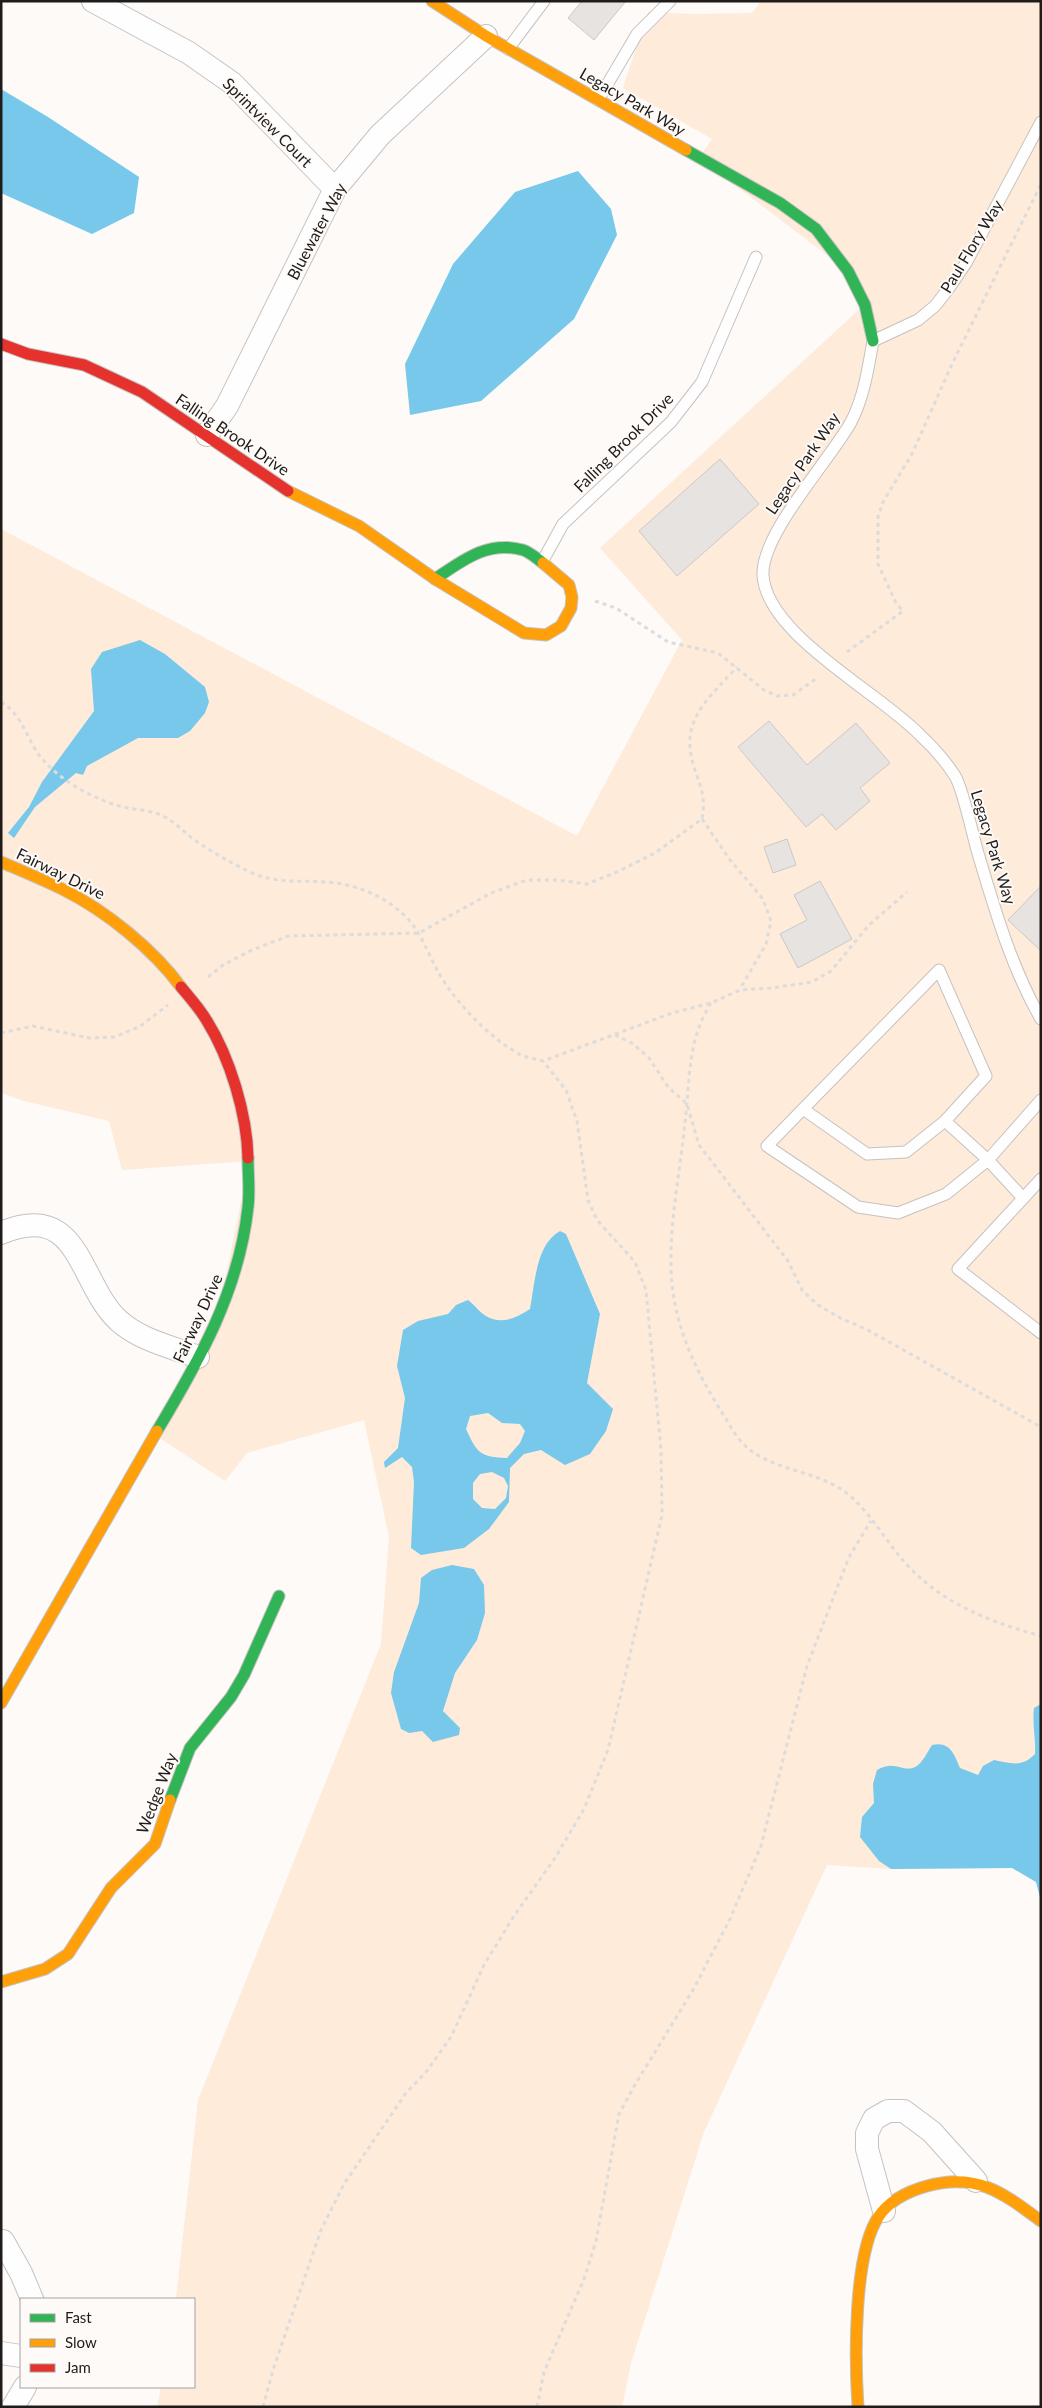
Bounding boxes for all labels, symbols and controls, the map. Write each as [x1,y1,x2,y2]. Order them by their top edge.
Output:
street label: Legacy Park Way [577,63,690,139]
street label: Sprintview Court [219,73,317,171]
street label: Bluewater Way [283,179,350,283]
street label: Paul Flory Way [936,195,1007,296]
street label: Falling Brook Drive [569,388,677,496]
street label: Falling Brook Drive [173,389,293,479]
street label: Legacy Park Way [761,408,843,518]
street label: Legacy Park Way [968,787,1021,907]
street label: Fairway Drive [14,843,108,903]
street label: Fairway Drive [168,1271,226,1365]
street label: Wedge Way [132,1749,180,1836]
legend [20,2298,195,2388]
text: Fast [65,2308,92,2326]
text: Slow [65,2333,97,2351]
text: Jam [65,2358,91,2376]

